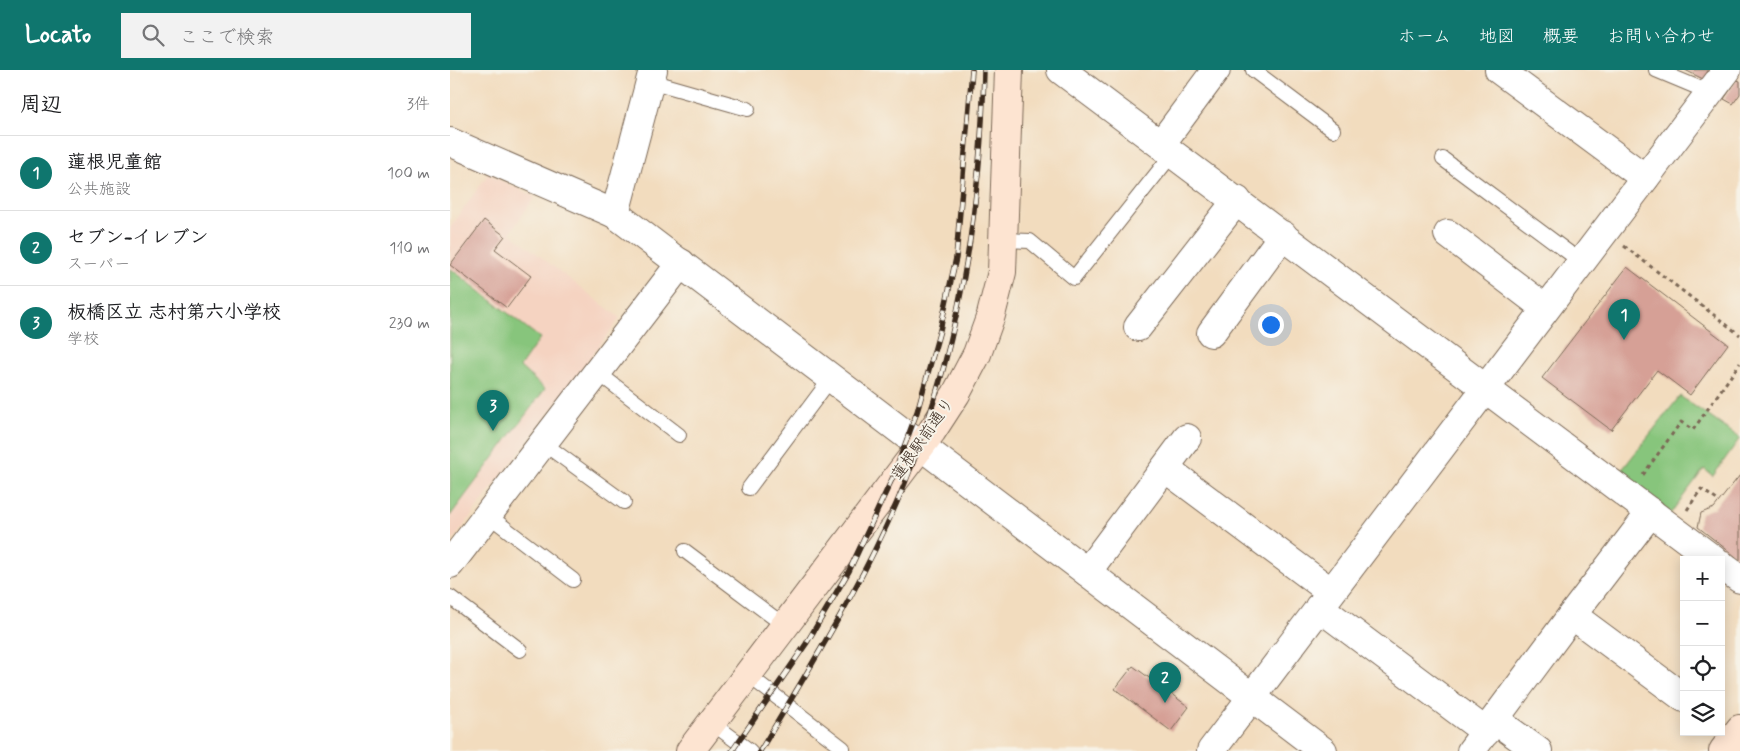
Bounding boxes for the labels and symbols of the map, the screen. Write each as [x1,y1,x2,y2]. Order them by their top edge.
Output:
pin: 1 [1608,299,1640,340]
your location [1258,312,1284,338]
pin: 3 [477,390,509,431]
street label: 蓮根駅前通り [887,394,959,484]
pin: 2 [1149,662,1181,703]

